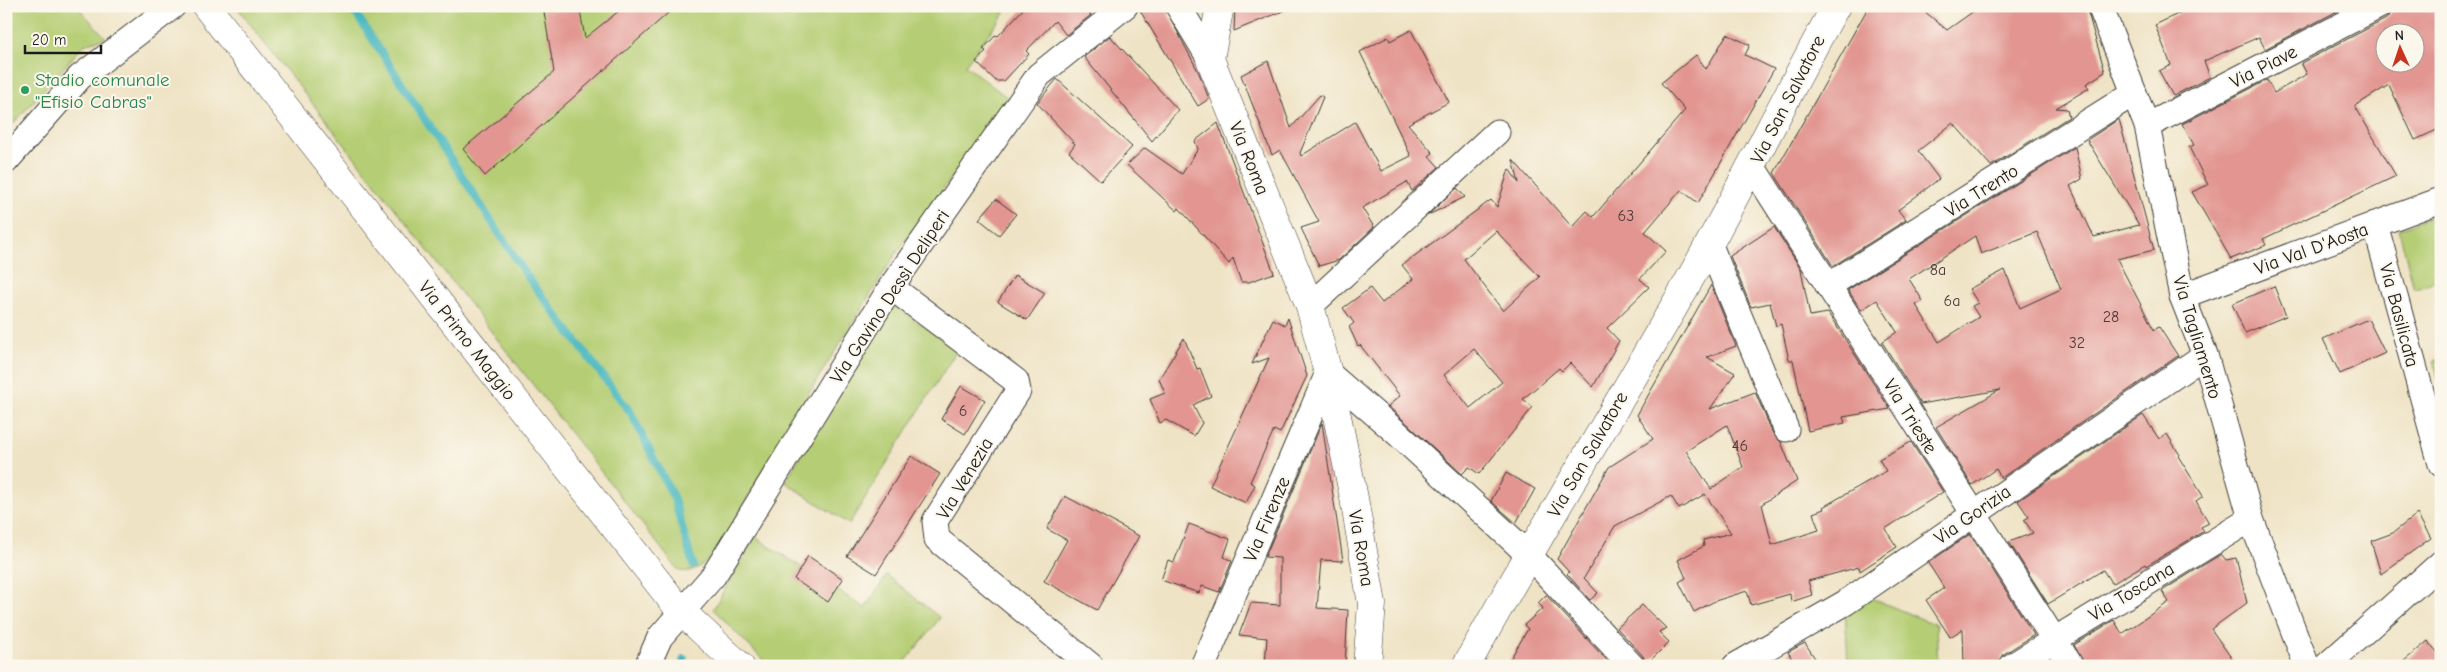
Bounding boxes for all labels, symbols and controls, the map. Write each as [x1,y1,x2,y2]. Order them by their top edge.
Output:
scale bar [25,22,101,54]
north arrow [2374,22,2424,72]
text: N [2394,27,2404,44]
text: 20 m [32,31,66,49]
street label: Via San Salvatore [1746,32,1830,167]
street label: Via Piave [2226,41,2301,93]
place label: Stadio comunale "Efisio Cabras" [35,69,170,113]
marker: Stadio comunale "Efisio Cabras" [19,84,31,96]
street label: Via Roma [1224,118,1274,198]
street label: Via Trento [1941,160,2022,222]
street label: Via Gavino Dessì Deliperi [825,206,954,387]
house number: 63 [1618,207,1634,225]
street label: Via Val D'Aosta [2252,218,2371,280]
house number: 8a [1930,261,1946,279]
street label: Via Basilicata [2375,261,2423,370]
street label: Via Tagliamento [2168,273,2226,402]
street label: Via Primo Maggio [414,277,521,405]
house number: 6a [1944,292,1960,310]
house number: 28 [2103,308,2119,326]
house number: 32 [2069,334,2085,352]
street label: Via Trieste [1879,375,1942,458]
street label: Via San Salvatore [1543,388,1633,521]
house number: 6 [959,402,967,420]
street label: Via Venezia [932,434,998,523]
house number: 46 [1732,437,1748,455]
street label: Via Firenze [1239,473,1295,565]
street label: Via Gorizia [1930,480,2015,549]
street label: Via Roma [1343,508,1379,588]
street label: Via Toscana [2085,558,2178,626]

